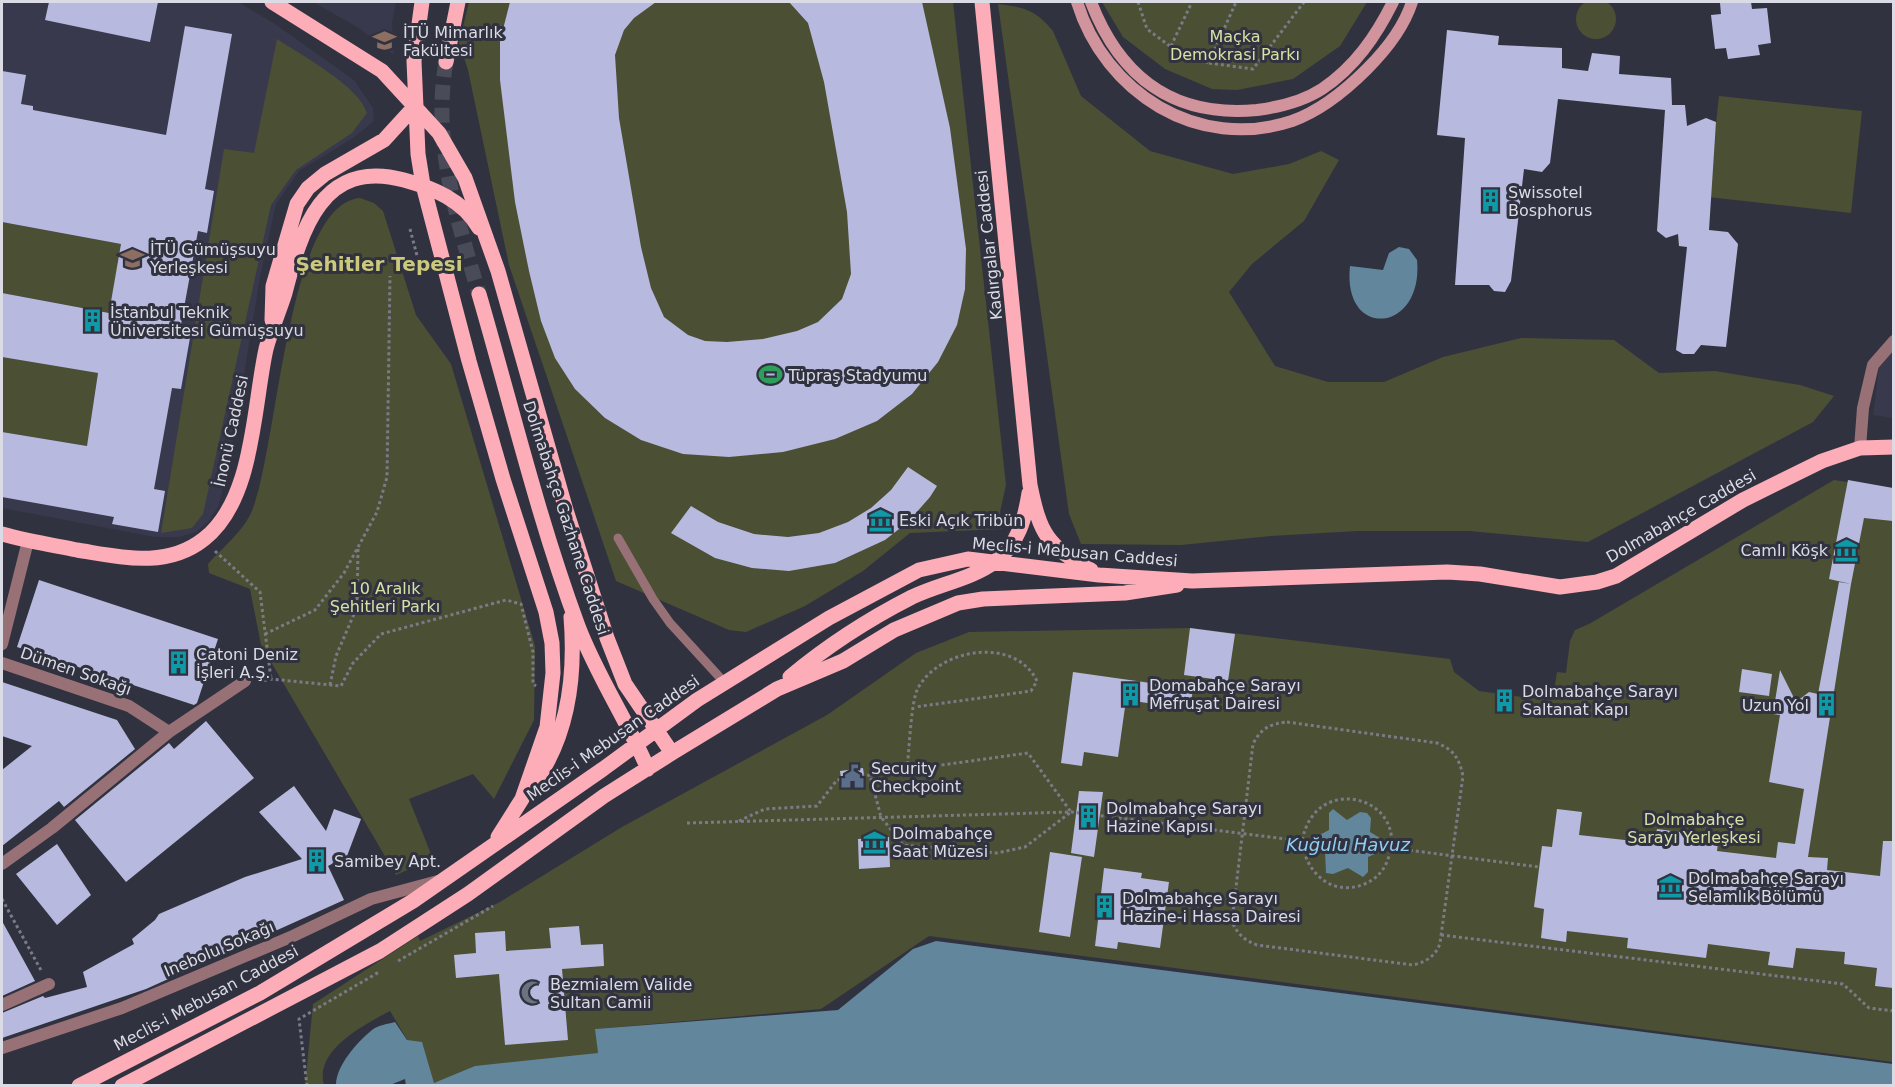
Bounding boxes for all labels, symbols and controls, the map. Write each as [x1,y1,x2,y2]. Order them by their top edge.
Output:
place label: İTÜ Mimarlık Fakültesi [403,23,503,60]
park label: Maçka Demokrasi Parkı [1170,27,1300,64]
school or university icon: İTÜ Mimarlık Fakültesi [372,28,398,54]
street label: Kadırgalar Caddesi [972,169,1006,321]
place label: Swissotel Bosphorus [1508,183,1592,220]
building icon: Swissotel Bosphorus [1477,188,1503,214]
place label: İTÜ Gümüşsuyu Yerleşkesi [149,240,276,277]
school or university icon: İTÜ Gümüşsuyu Yerleşkesi [119,245,145,271]
district label: Şehitler Tepesi [295,252,463,276]
place label: İstanbul Teknik Üniversitesi Gümüşsuyu [110,303,304,340]
building icon: İstanbul Teknik Üniversitesi Gümüşsuyu [79,308,105,334]
sports icon: Tüpraş Stadyumu [757,362,783,388]
place label: Tüpraş Stadyumu [787,366,927,385]
street label: İnonü Caddesi [210,373,252,489]
street label: Dolmabahçe Gazhane Caddesi [519,398,613,638]
street label: Dolmabahçe Caddesi [1603,465,1759,567]
museum icon: Eski Açık Tribün [868,507,894,533]
place label: Eski Açık Tribün [899,511,1023,530]
street label: Meclis-i Mebusan Caddesi [971,534,1179,570]
museum icon: Camlı Köşk [1833,537,1859,563]
place label: Camlı Köşk [1740,541,1829,560]
park label: 10 Aralık Şehitleri Parkı [330,579,440,616]
street label: Dümen Sokağı [18,643,134,699]
place label: Catoni Deniz İşleri A.Ş. [196,645,298,682]
building icon: Catoni Deniz İşleri A.Ş. [165,650,191,676]
street label: Meclis-i Mebusan Caddesi [523,671,703,805]
place label: Domabahçe Sarayı Mefruşat Dairesi [1149,676,1301,713]
building icon: Domabahçe Sarayı Mefruşat Dairesi [1118,681,1144,707]
place label: Dolmabahçe Sarayı Saltanat Kapı [1522,682,1678,719]
building icon: Dolmabahçe Sarayı Saltanat Kapı [1491,687,1517,713]
building icon: Uzun Yol [1814,692,1840,718]
place label: Uzun Yol [1742,696,1809,715]
place label: Security Checkpoint [871,759,961,796]
public building icon: Security Checkpoint [840,764,866,790]
place label: Dolmabahçe Sarayı Hazine Kapısı [1106,799,1262,836]
building icon: Dolmabahçe Sarayı Hazine Kapısı [1075,804,1101,830]
park label: Dolmabahçe Sarayı Yerleşkesi [1627,810,1761,847]
place label: Dolmabahçe Saat Müzesi [892,824,993,861]
museum icon: Dolmabahçe Saat Müzesi [861,829,887,855]
water label: Kuğulu Havuz [1286,834,1410,855]
building icon: Samibey Apt. [303,848,329,874]
place label: Samibey Apt. [334,852,441,871]
place label: Dolmabahçe Sarayı Selamlık Bölümü [1688,869,1844,906]
museum icon: Dolmabahçe Sarayı Selamlık Bölümü [1657,874,1683,900]
place label: Dolmabahçe Sarayı Hazine-i Hassa Dairesi [1122,889,1301,926]
building icon: Dolmabahçe Sarayı Hazine-i Hassa Dairesi [1091,894,1117,920]
street label: Inebolu Sokağı [161,917,277,981]
street label: Meclis-i Mebusan Caddesi [111,941,301,1055]
place label: Bezmialem Valide Sultan Camii [550,975,692,1012]
mosque icon: Bezmialem Valide Sultan Camii [519,980,545,1006]

